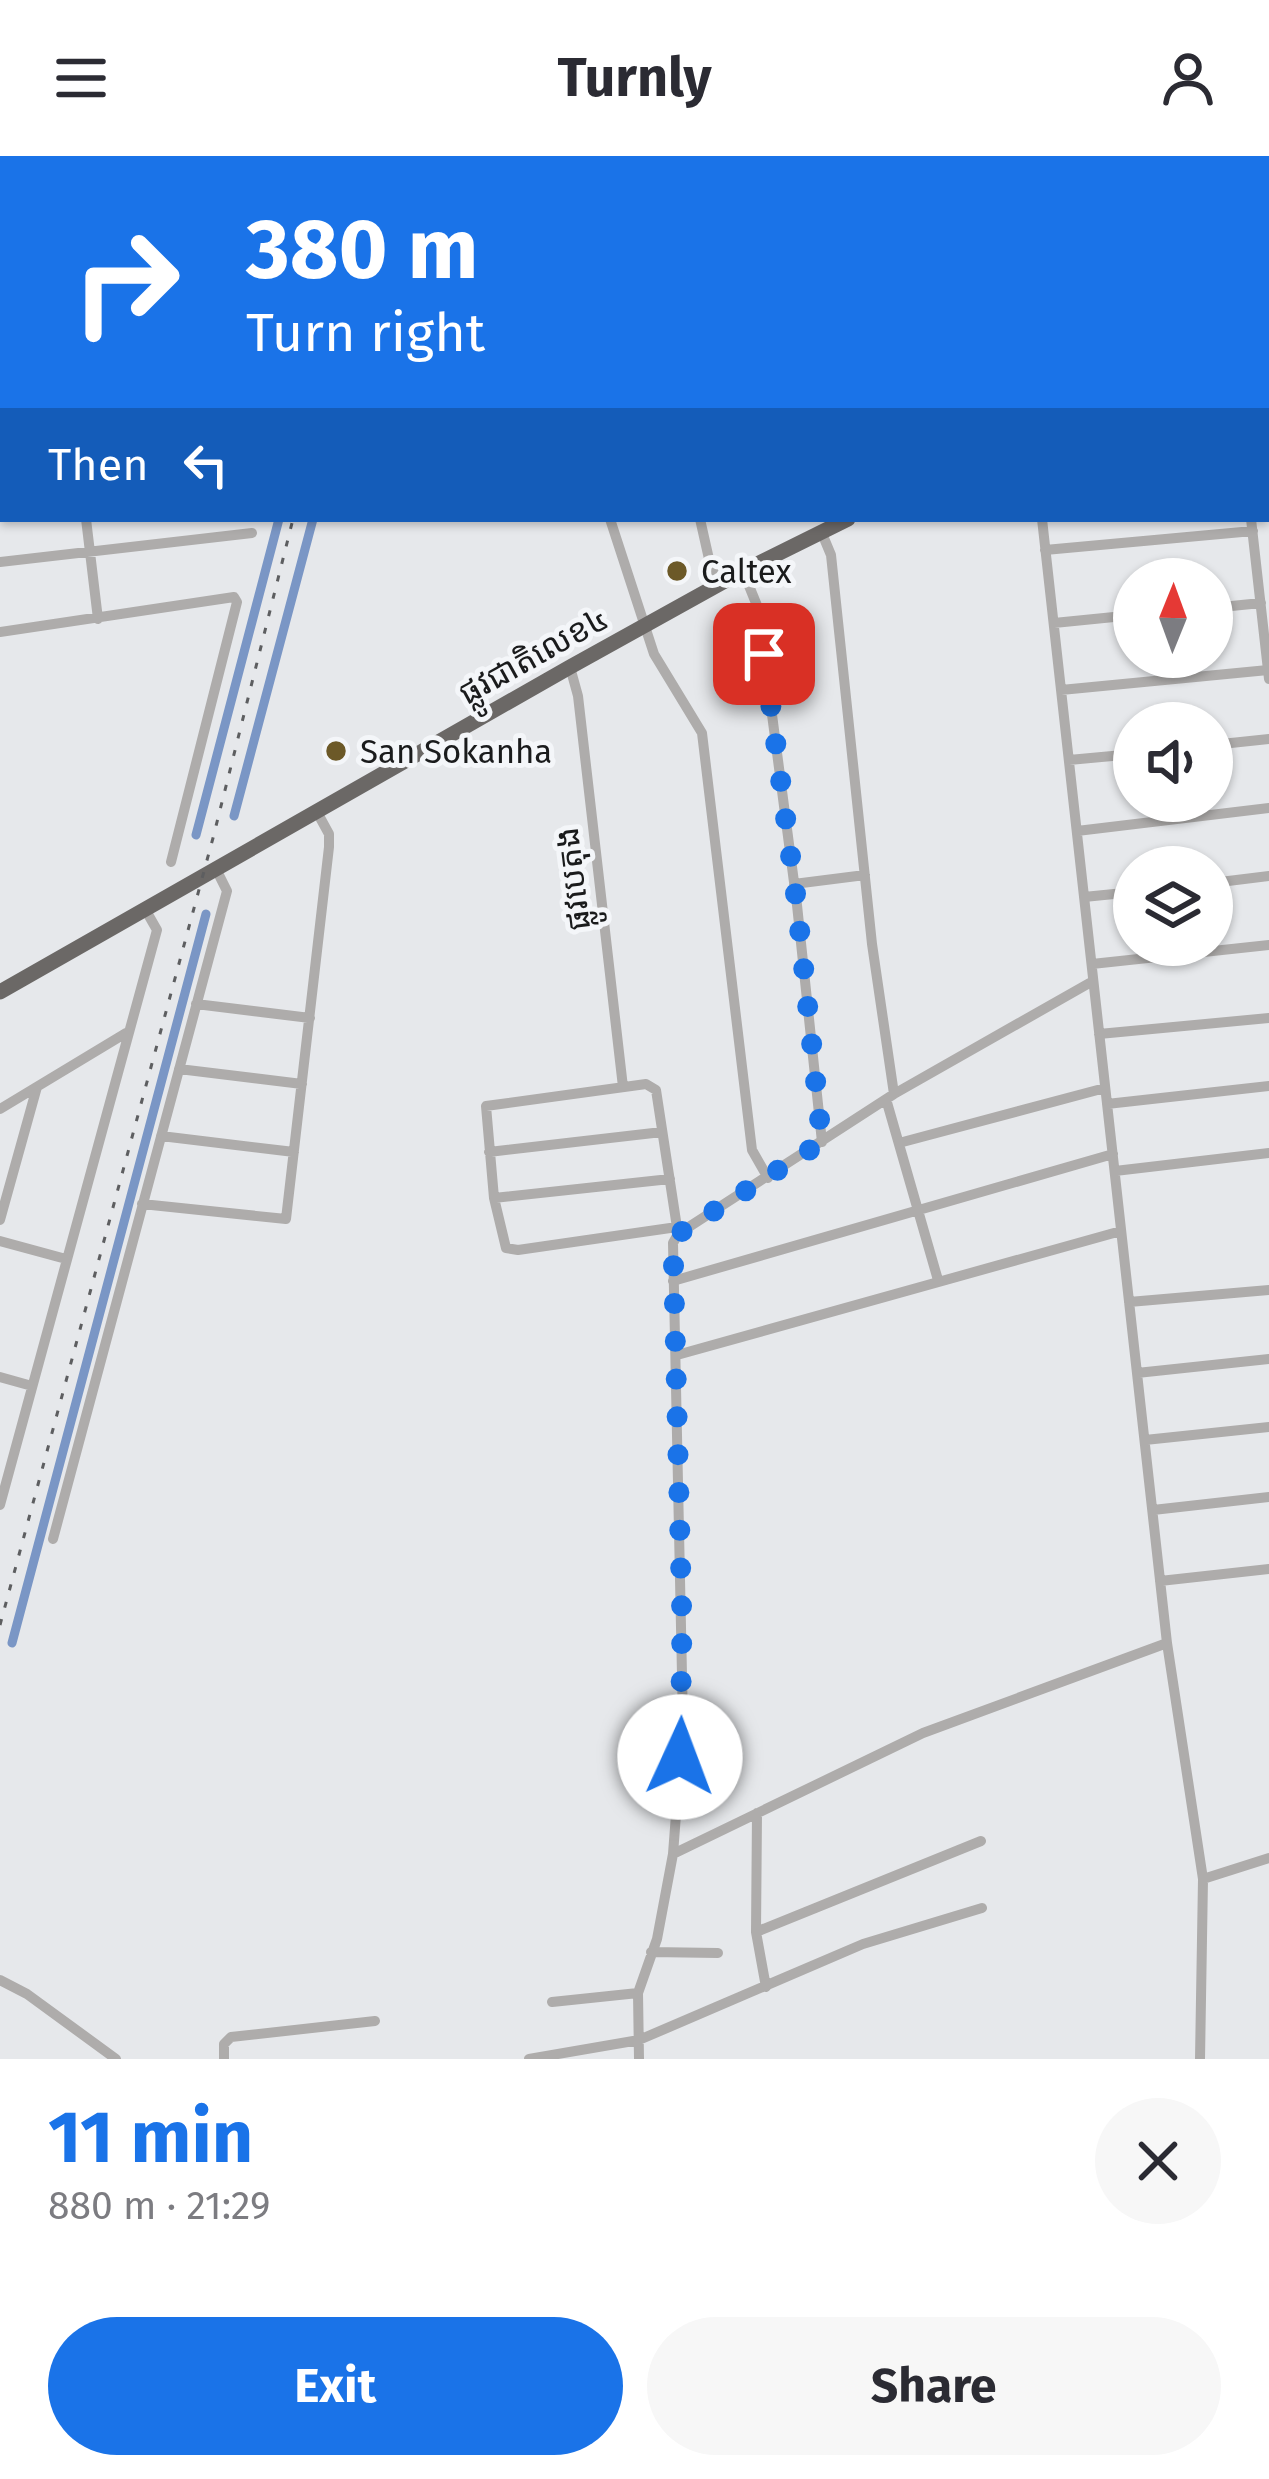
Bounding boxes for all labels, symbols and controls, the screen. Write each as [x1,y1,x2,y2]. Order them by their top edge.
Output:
icon: menu [48,45,114,111]
icon: person [1155,45,1221,111]
text: Turnly [557,46,712,110]
text: 380 m [246,199,479,300]
icon: right [48,204,204,360]
text: Turn right [246,301,485,365]
icon: left [173,432,239,498]
text: Then [48,438,149,492]
place label: Caltex [701,552,792,592]
marker: Caltex [664,558,690,584]
north arrow [1113,558,1233,678]
map controls [1113,558,1233,966]
street label: ផ្លូវជាតិលេខ៤ [452,598,620,721]
pin [713,603,815,705]
icon: arrive [731,621,797,687]
button: sound [1113,702,1233,822]
place label: San Sokanha [360,732,552,772]
marker: San Sokanha [323,738,349,764]
street label: ផ្លូវបេតុង [547,824,608,933]
button: layers [1113,846,1233,966]
position arrow [617,1694,743,1820]
text: 11 min [48,2095,253,2181]
button: close [1095,2098,1221,2224]
text: 880 m · 21:29 [48,2183,271,2229]
button: Exit [48,2317,623,2455]
button: Share [647,2317,1221,2455]

